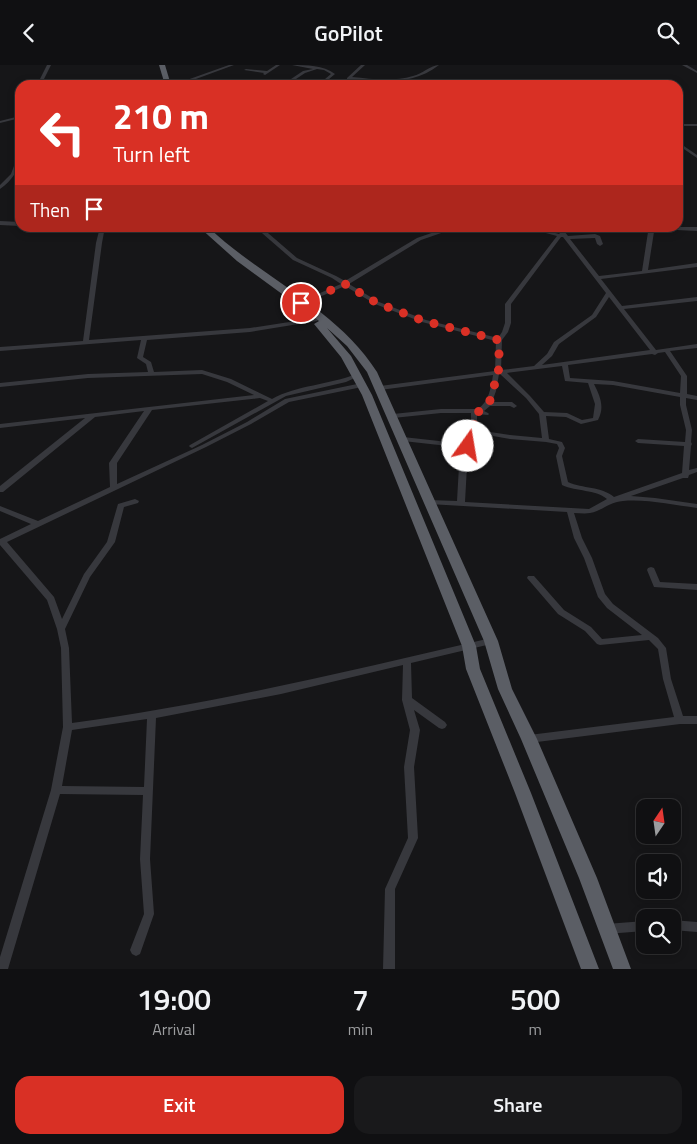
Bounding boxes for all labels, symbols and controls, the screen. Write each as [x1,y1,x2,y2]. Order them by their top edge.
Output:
text: GoPilot [314,16,383,50]
icon: back [15,19,43,47]
icon: search [654,19,682,47]
text: 210 m [113,89,209,143]
icon: left [30,100,95,165]
text: Turn left [113,137,190,171]
text: Then [30,195,70,224]
icon: arrive [80,195,108,223]
pin [280,282,322,324]
icon: arrive [287,289,315,317]
position arrow [441,419,493,471]
north arrow [636,799,681,844]
map controls [636,799,681,954]
button: sound [636,854,681,899]
button: search [636,909,681,954]
text: 19:00 [137,976,211,1022]
text: 7 [352,976,369,1022]
text: 500 [510,976,560,1022]
text: Arrival [152,1017,196,1041]
text: min [348,1017,373,1041]
text: m [528,1017,542,1041]
button: Exit [15,1076,344,1134]
button: Share [354,1076,682,1134]

